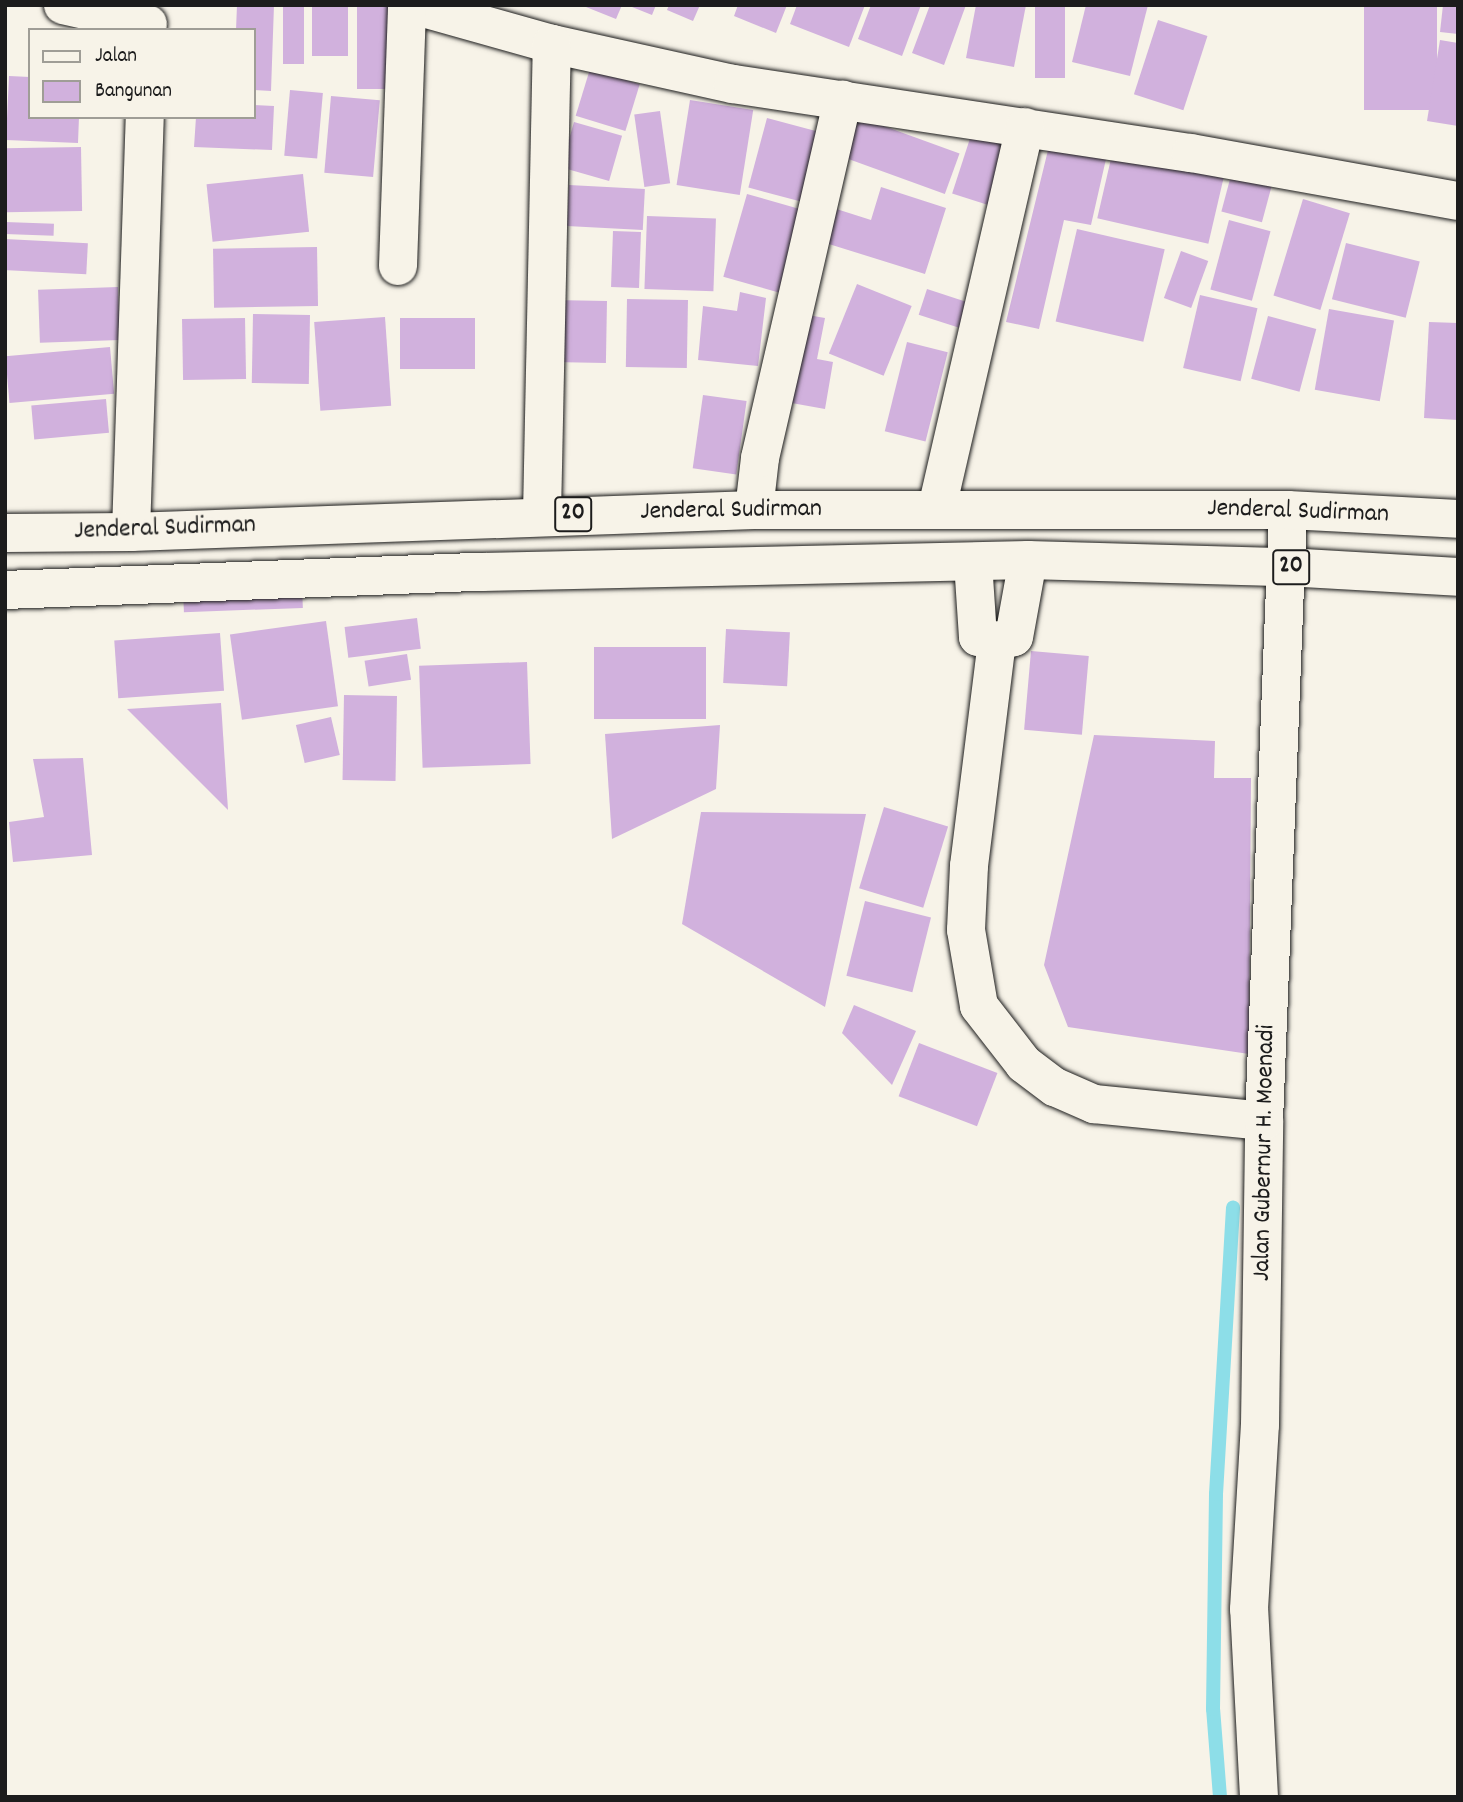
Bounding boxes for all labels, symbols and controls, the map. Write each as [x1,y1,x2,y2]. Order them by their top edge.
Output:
legend [28,28,256,119]
text: Jalan [95,42,137,72]
text: Bangunan [95,77,172,107]
street label: Jenderal Sudirman [1207,493,1389,531]
road number: 20 [554,494,592,534]
street label: Jenderal Sudirman [640,494,822,528]
street label: Jenderal Sudirman [74,510,256,548]
road number: 20 [1272,546,1310,588]
street label: Jalan Gubernur H. Moenadi [1247,1025,1283,1281]

